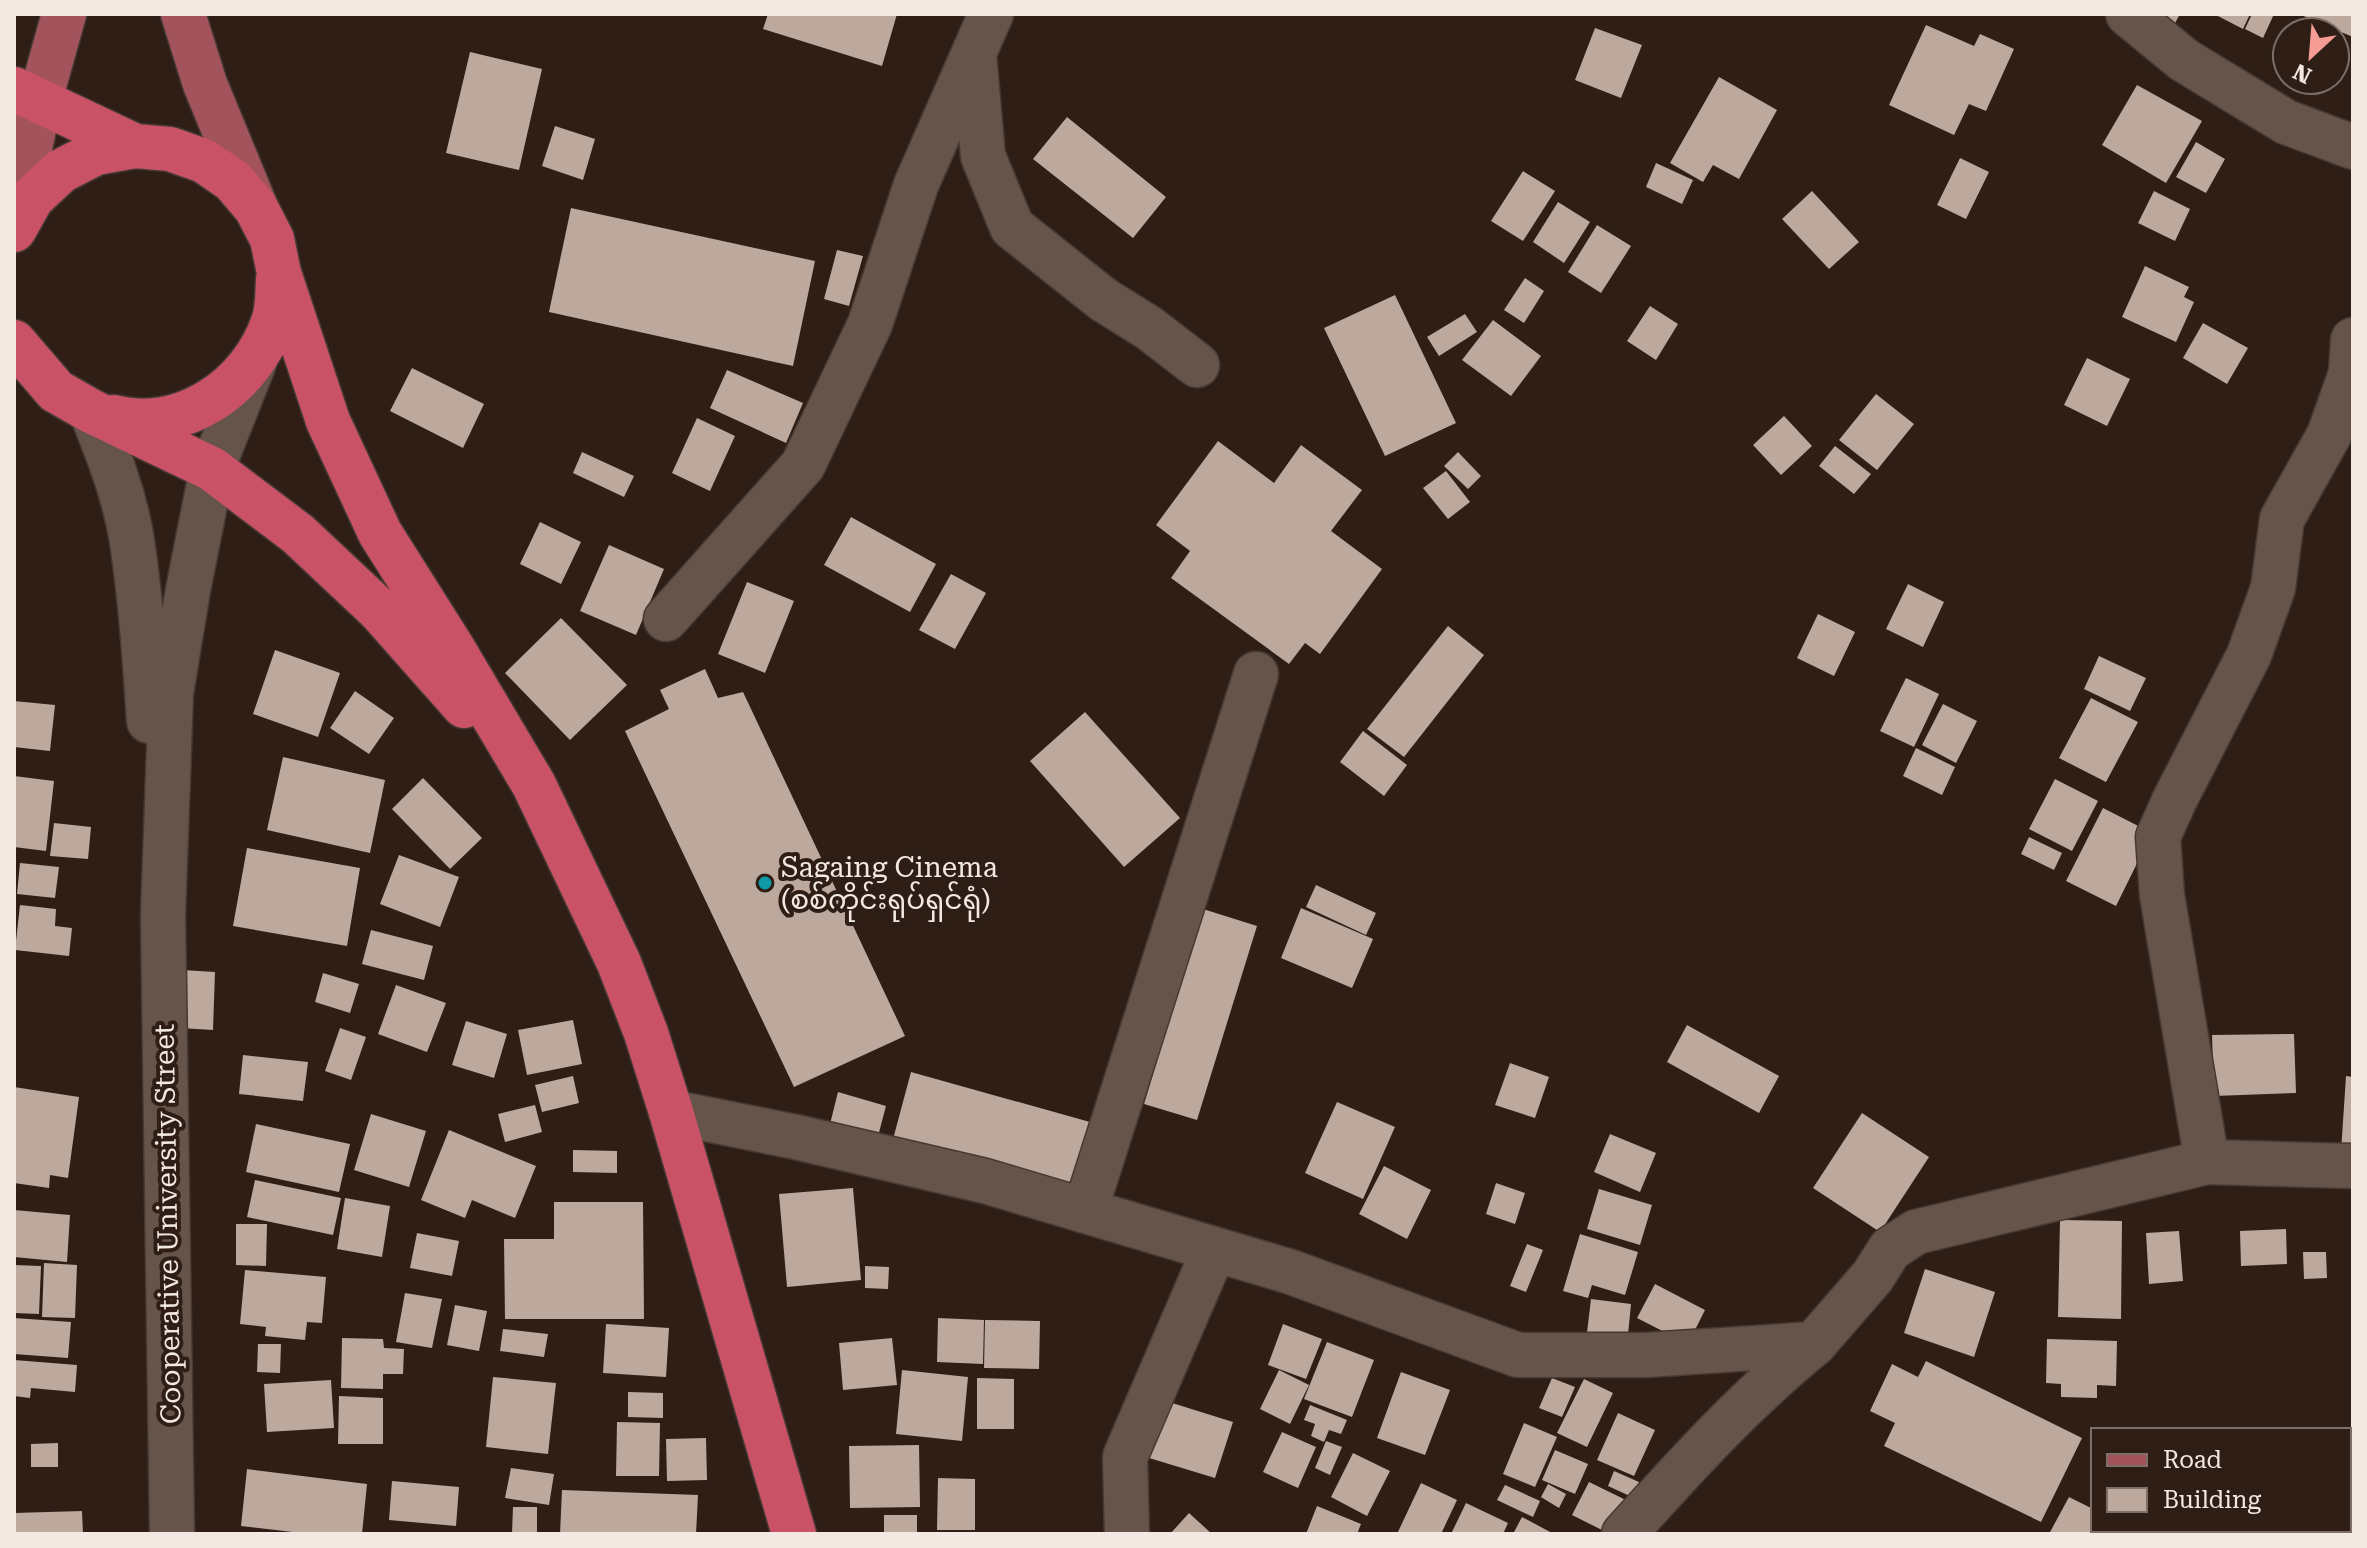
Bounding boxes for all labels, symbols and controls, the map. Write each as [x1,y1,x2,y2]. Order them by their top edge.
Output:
north arrow [2271,16,2351,96]
text: N [2289,59,2316,88]
place label: Sagaing Cinema (စစ်ကိုင်းရုပ်ရှင်ရုံ) [781,851,998,922]
marker: Sagaing Cinema (စစ်ကိုင်းရုပ်ရှင်ရုံ) [756,874,774,892]
street label: Cooperative University Street [148,1024,187,1424]
legend [2091,1428,2351,1532]
text: Road [2163,1446,2222,1474]
text: Building [2163,1486,2261,1514]

